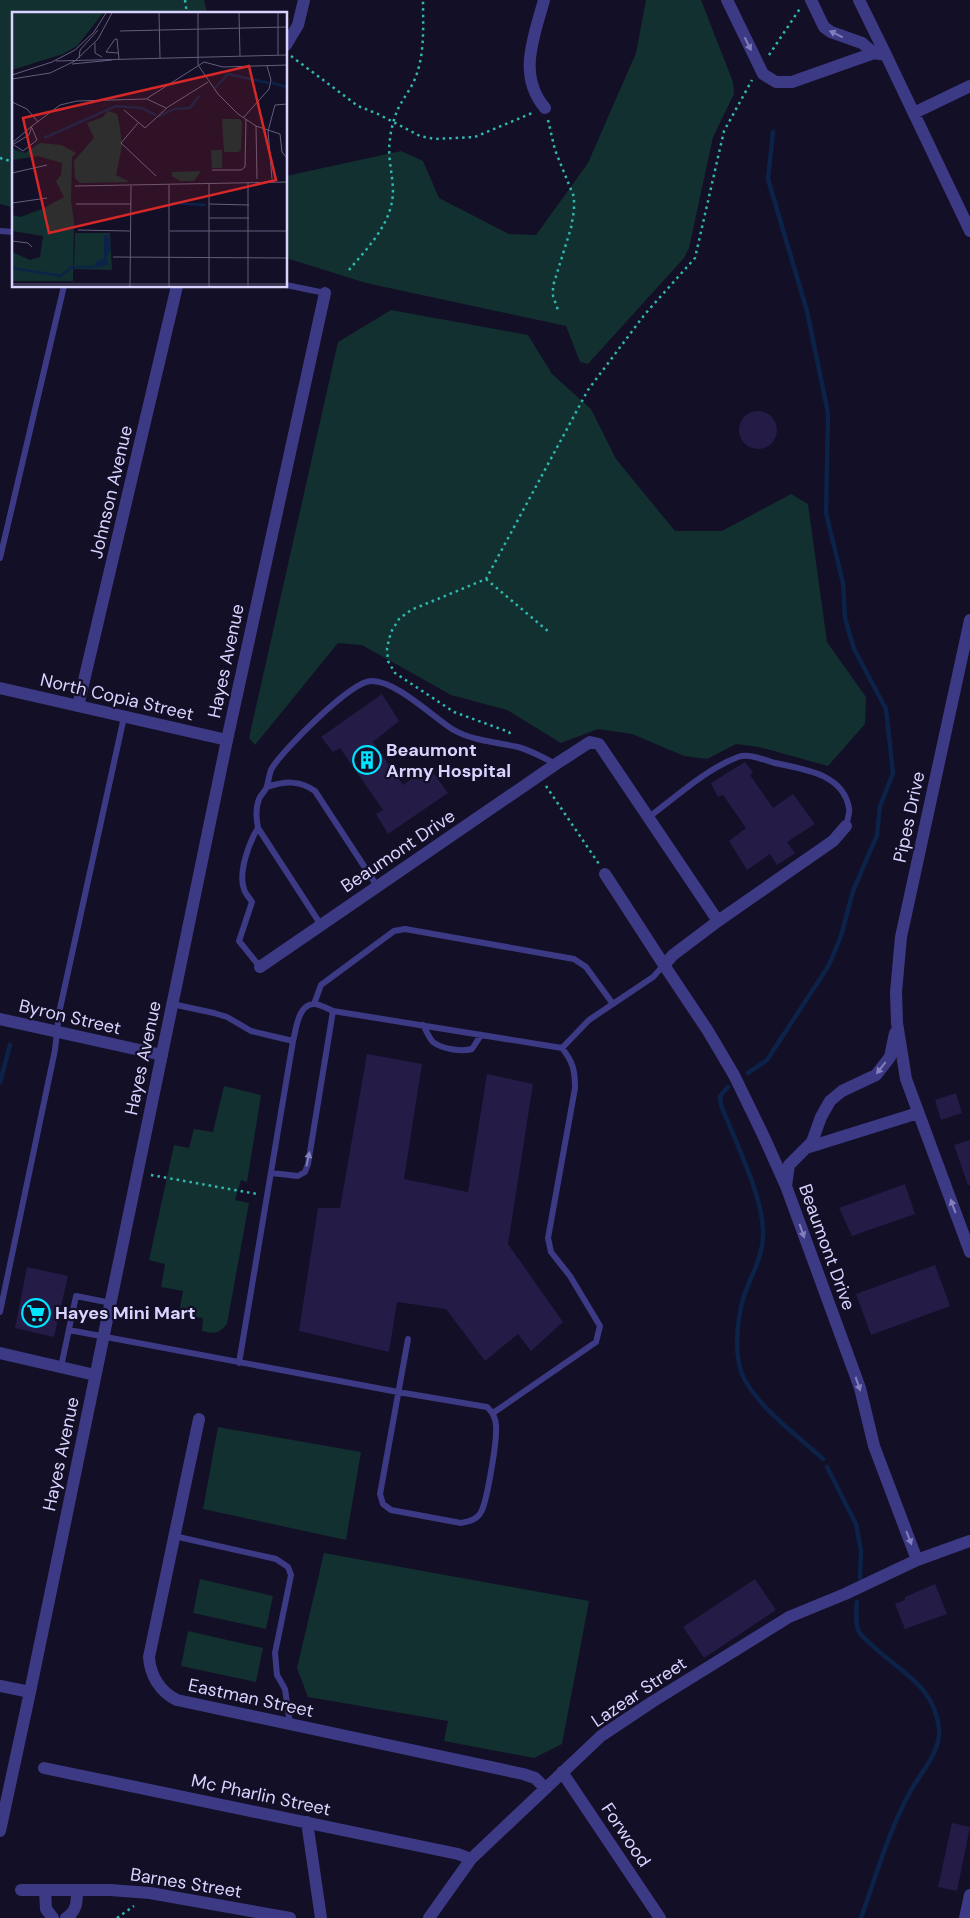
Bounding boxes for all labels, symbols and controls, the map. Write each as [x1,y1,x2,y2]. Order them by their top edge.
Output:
inset map [12,12,288,288]
one-way arrow [828,30,843,38]
one-way arrow [745,37,753,51]
street label: Johnson Avenue [84,423,138,561]
street label: Hayes Avenue [202,602,250,720]
street label: North Copia Street [38,668,196,726]
place label: Beaumont Army Hospital [386,738,511,783]
building icon: Beaumont Army Hospital [352,745,382,775]
street label: Pipes Drive [888,769,930,865]
street label: Beaumont Drive [336,804,460,898]
street label: Byron Street [17,994,123,1040]
street label: Hayes Avenue [119,999,167,1117]
one-way arrow [876,1061,887,1074]
one-way arrow [304,1151,312,1166]
street label: Beaumont Drive [793,1181,861,1313]
one-way arrow [949,1199,956,1214]
one-way arrow [799,1224,806,1239]
supermarket icon: Hayes Mini Mart [21,1298,51,1328]
place label: Hayes Mini Mart [55,1301,196,1325]
one-way arrow [855,1377,863,1392]
street label: Hayes Avenue [37,1395,85,1513]
one-way arrow [905,1531,913,1546]
street label: Lazear Street [587,1651,691,1733]
street label: Eastman Street [186,1673,316,1723]
street label: Mc Pharlin Street [189,1769,333,1821]
street label: Forwood [596,1798,656,1872]
street label: Barnes Street [128,1862,244,1904]

